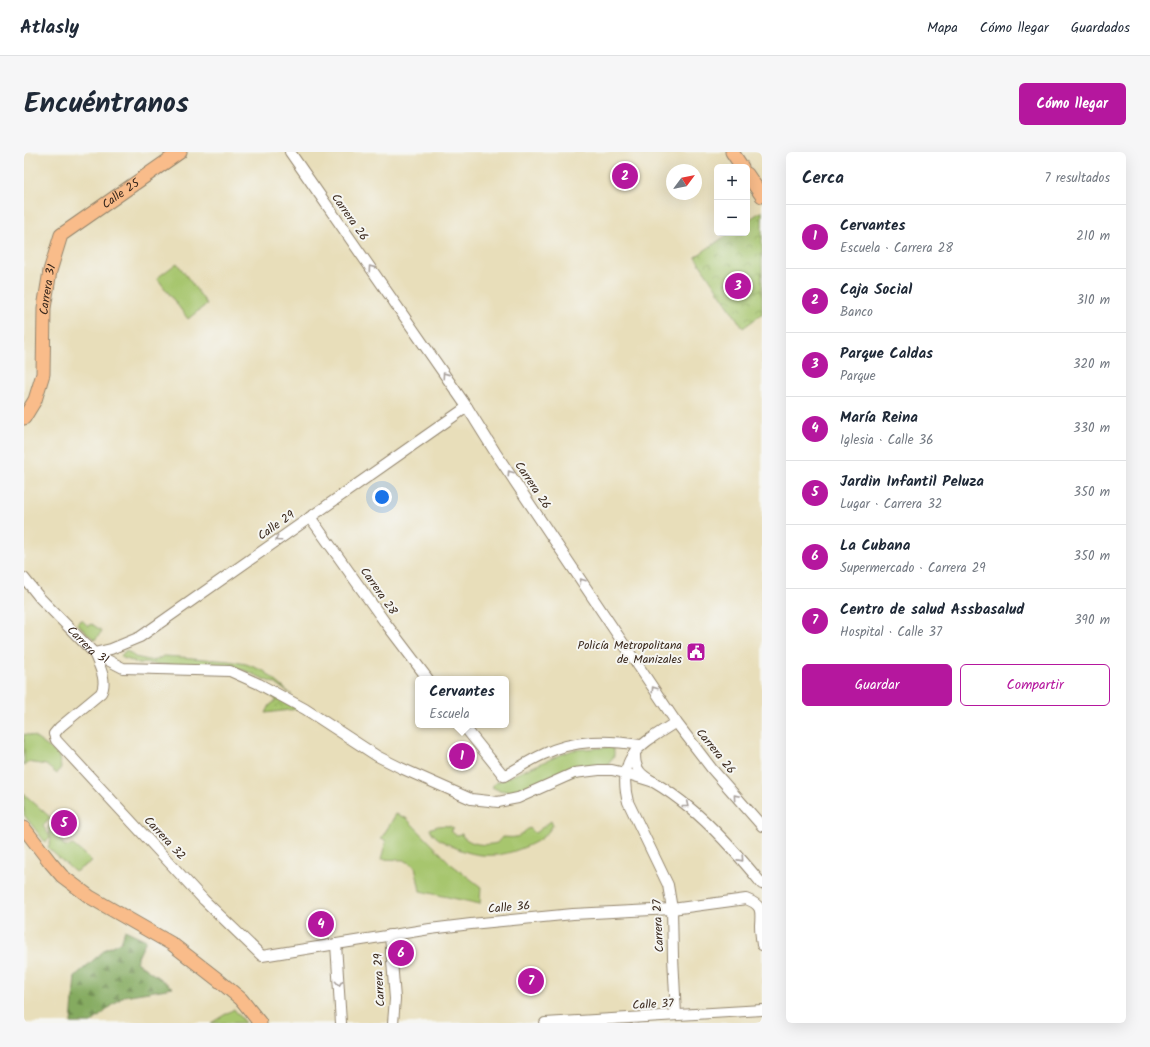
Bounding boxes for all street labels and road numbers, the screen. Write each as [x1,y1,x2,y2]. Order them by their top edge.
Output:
street label: Calle 25 [98,173,145,214]
street label: Carrera 26 [326,190,373,245]
street label: Carrera 31 [35,262,62,315]
street label: Carrera 26 [510,457,556,513]
street label: Calle 29 [254,506,299,545]
street label: Carrera 28 [355,563,403,620]
street label: Carrera 31 [62,621,113,669]
street label: Carrera 26 [691,724,740,778]
street label: Carrera 32 [139,812,190,865]
street label: Calle 36 [487,896,531,919]
street label: Carrera 27 [648,899,669,953]
street label: Carrera 29 [369,953,390,1007]
street label: Calle 37 [632,994,675,1015]

